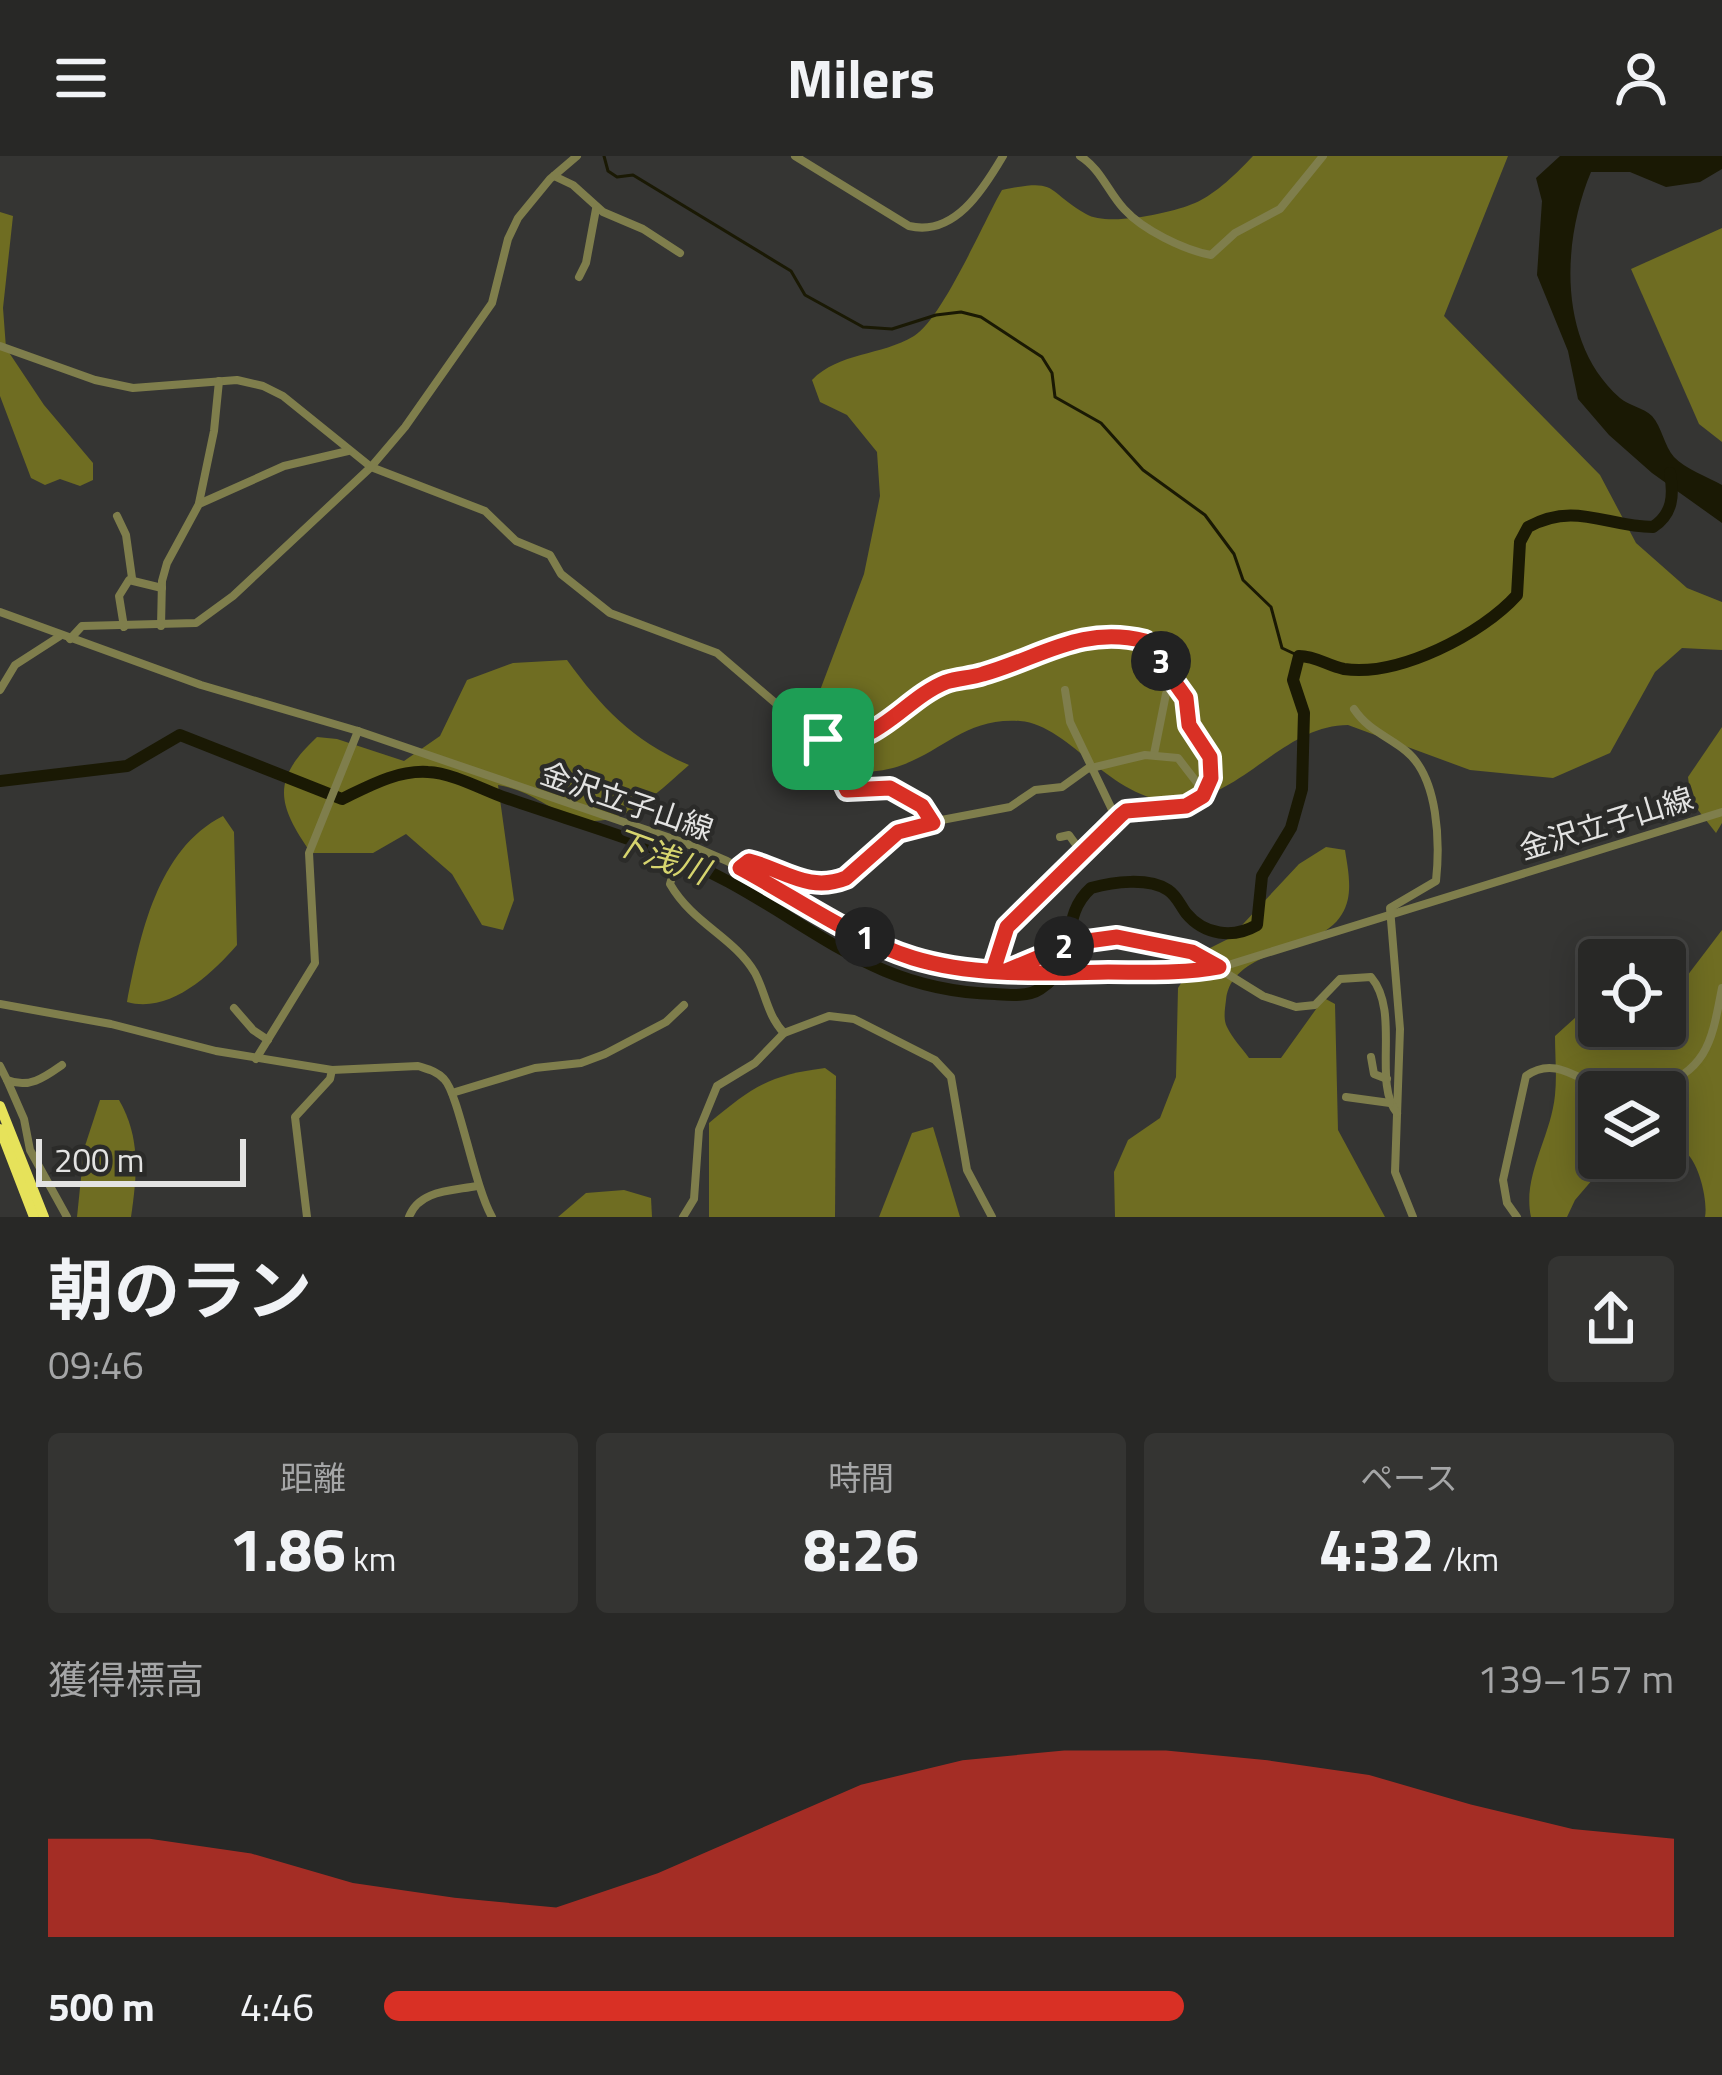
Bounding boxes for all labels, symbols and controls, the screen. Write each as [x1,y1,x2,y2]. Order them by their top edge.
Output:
text: Milers [787,37,935,119]
icon: menu [48,45,114,111]
icon: person [1608,45,1674,111]
pin: 3 [1131,631,1191,691]
text: 3 [1152,636,1170,686]
pin [772,688,874,790]
icon: arrive [790,706,856,772]
street label: 金沢立子山線 [534,750,720,852]
street label: 金沢立子山線 [1513,775,1699,871]
water label: 下浅川 [606,816,719,897]
pin: 1 [835,907,895,967]
text: 1 [856,912,874,962]
pin: 2 [1034,916,1094,976]
text: 2 [1055,921,1073,971]
map controls [1578,939,1686,1179]
button: locate [1578,939,1686,1047]
button: layers [1578,1071,1686,1179]
scale bar [36,1133,246,1186]
text: 200 m [54,1135,144,1185]
text: 朝のラン [48,1239,312,1340]
button: share [1548,1256,1674,1382]
text: 09:46 [48,1335,144,1394]
text: 距離 [280,1453,346,1503]
text: 時間 [828,1453,894,1503]
text: ペース [1360,1453,1458,1503]
text: 1.86 [230,1503,346,1594]
text: 8:26 [803,1503,919,1594]
text: 4:32 [1319,1503,1435,1594]
text: km [346,1534,396,1584]
text: /km [1435,1534,1499,1584]
text: 139–157 m [1477,1649,1674,1708]
text: 獲得標高 [48,1650,204,1709]
text: 500 m [48,1977,155,2036]
text: 4:46 [240,1977,314,2036]

